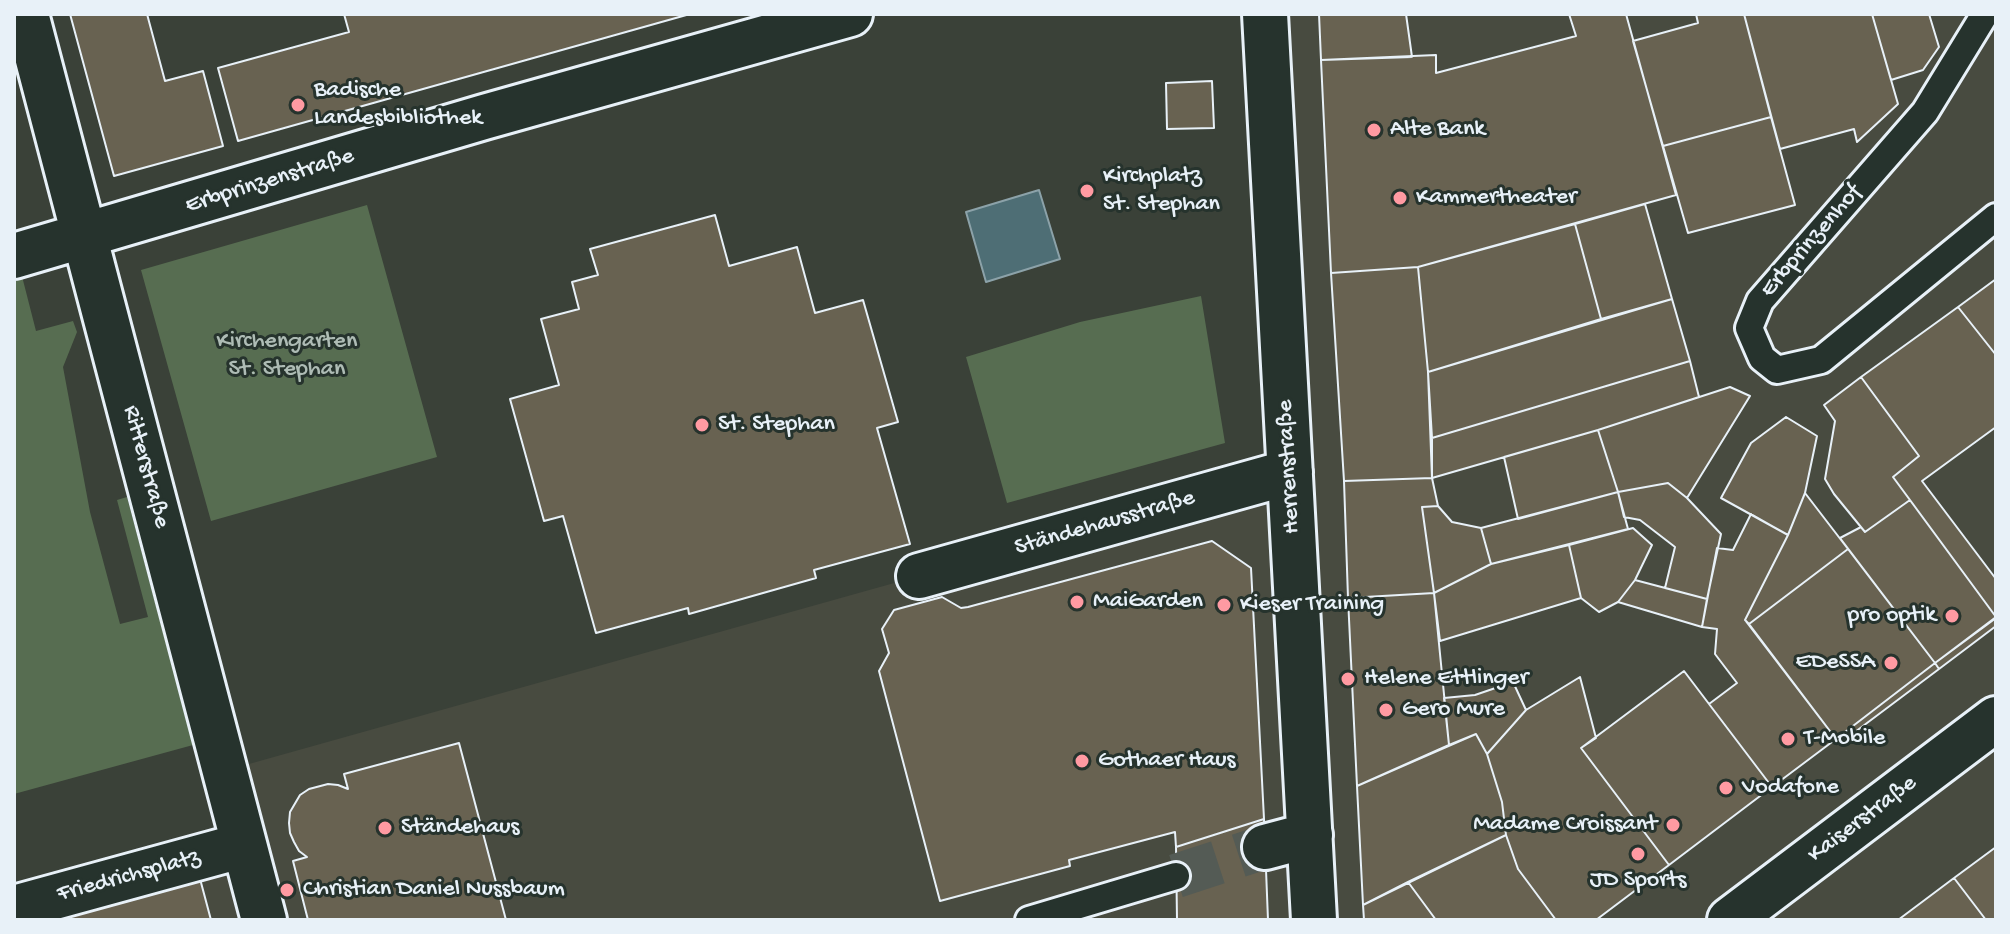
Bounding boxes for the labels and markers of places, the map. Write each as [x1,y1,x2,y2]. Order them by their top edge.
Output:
place label: Badische Landesbibliothek [314,77,482,133]
marker: Badische Landesbibliothek [289,96,307,114]
place label: Alte Bank [1390,116,1485,144]
marker: Alte Bank [1365,121,1383,139]
place label: Kirchplatz St. Stephan [1103,163,1220,219]
marker: Kirchplatz St. Stephan [1078,182,1096,200]
place label: Kammertheater [1416,184,1577,212]
marker: Kammertheater [1391,189,1409,207]
place label: St. Stephan [718,411,835,439]
marker: St. Stephan [693,416,711,434]
place label: MaiGarden [1093,588,1203,616]
place label: Kieser Training [1240,591,1384,619]
marker: MaiGarden [1068,593,1086,611]
marker: Kieser Training [1215,596,1233,614]
place label: pro optik [1848,602,1936,630]
marker: pro optik [1943,607,1961,625]
place label: EDeSSA [1796,649,1875,677]
marker: EDeSSA [1882,654,1900,672]
place label: Helene Ettlinger [1364,665,1528,693]
marker: Helene Ettlinger [1339,670,1357,688]
place label: Gero Mure [1402,696,1505,724]
marker: Gero Mure [1377,701,1395,719]
place label: T-Mobile [1804,725,1885,753]
marker: T-Mobile [1779,730,1797,748]
place label: Gothaer Haus [1098,747,1235,775]
marker: Gothaer Haus [1073,752,1091,770]
place label: Vodafone [1742,774,1839,802]
marker: Vodafone [1717,779,1735,797]
place label: Madame Croissant [1473,811,1657,839]
place label: Ständehaus [401,814,519,842]
marker: Madame Croissant [1664,816,1682,834]
marker: Ständehaus [376,819,394,837]
marker: JD Sports [1629,845,1647,863]
place label: JD Sports [1590,867,1686,895]
place label: Christian Daniel Nussbaum [303,876,565,904]
marker: Christian Daniel Nussbaum [278,881,296,899]

